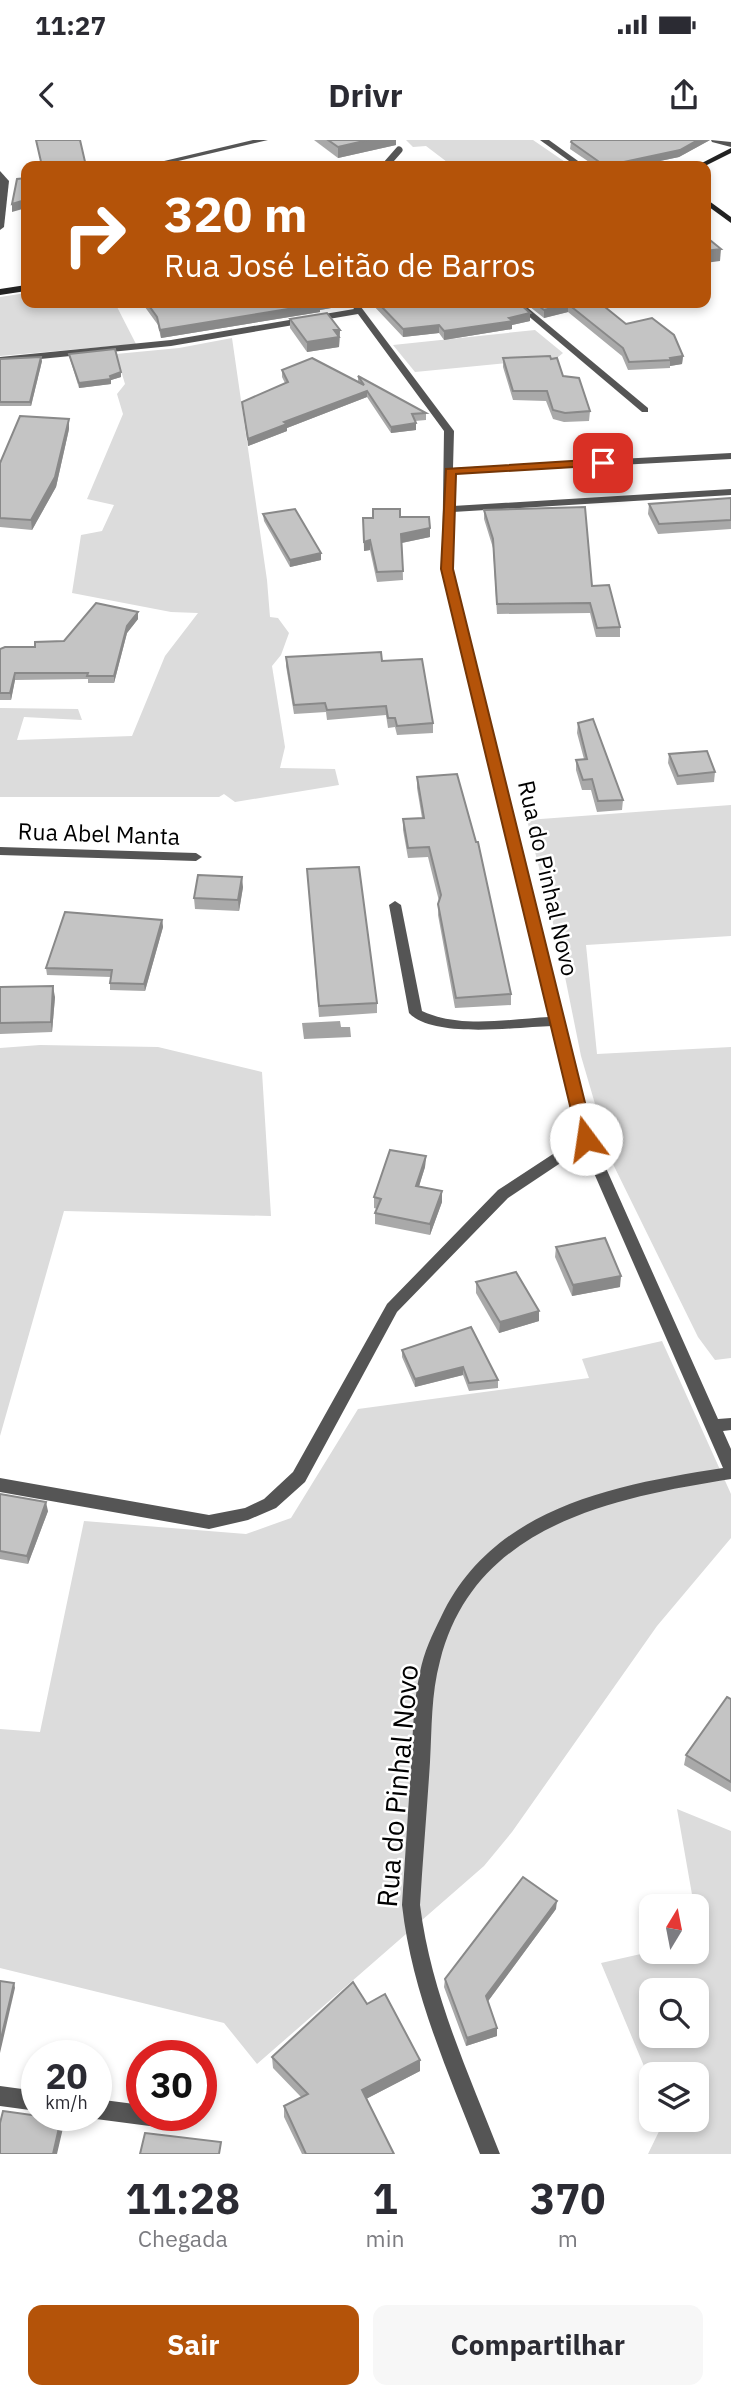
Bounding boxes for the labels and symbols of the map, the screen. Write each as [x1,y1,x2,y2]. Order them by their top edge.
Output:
pin [573,433,633,493]
street label: Rua do Pinhal Novo [512,777,586,979]
street label: Rua Abel Manta [17,815,181,851]
position arrow [549,1102,623,1176]
street label: Rua do Pinhal Novo [368,1663,426,1909]
north arrow [639,1894,709,1964]
speed limit sign: 30 [126,2040,217,2131]

